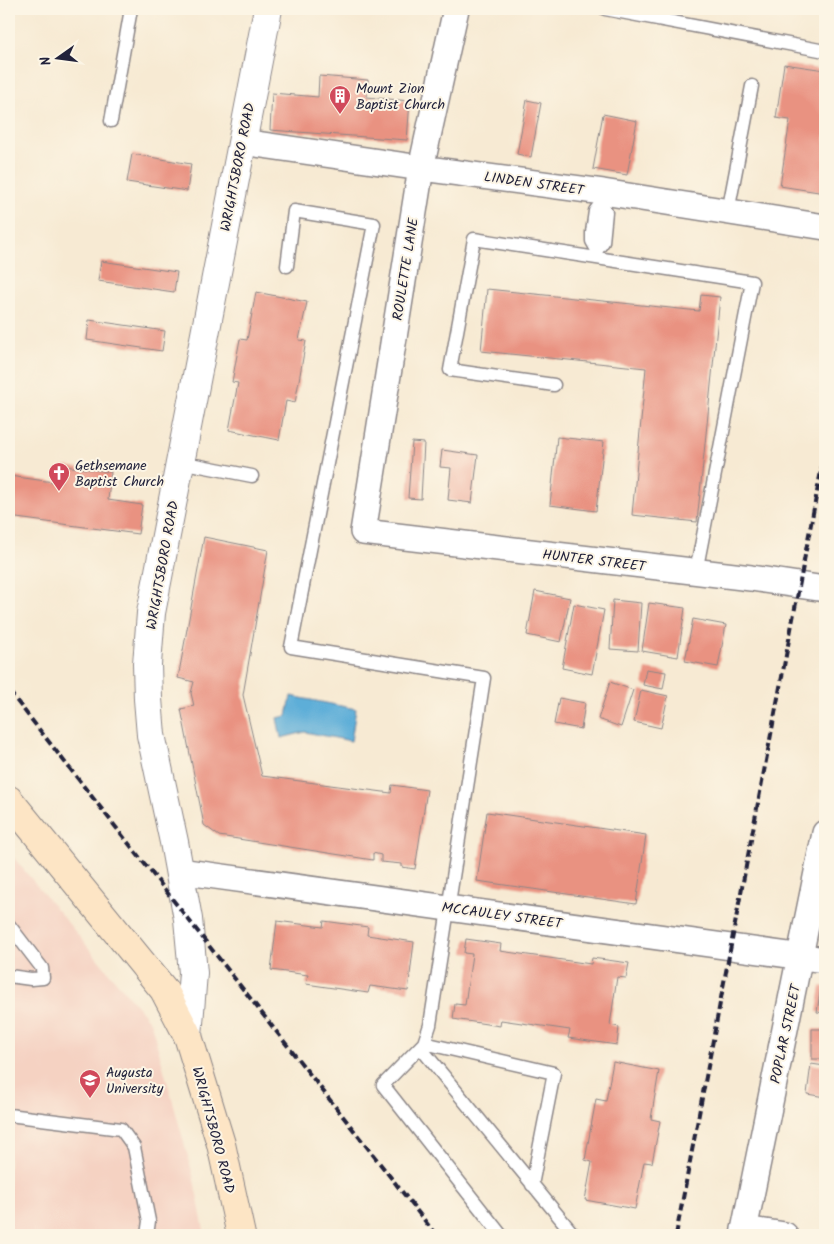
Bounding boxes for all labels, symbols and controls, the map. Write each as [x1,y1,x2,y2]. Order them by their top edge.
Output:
north arrow [32,32,82,82]
text: N [35,54,58,68]
place label: Mount Zion Baptist Church [356,78,445,116]
building icon: Mount Zion Baptist Church [328,84,352,115]
street label: WRIGHTSBORO ROAD [215,101,261,233]
street label: LINDEN STREET [482,166,587,202]
street label: ROULETTE LANE [387,215,425,322]
place label: Gethsemane Baptist Church [75,455,164,493]
church icon: Gethsemane Baptist Church [47,461,71,492]
street label: WRIGHTSBORO ROAD [141,499,185,631]
street label: HUNTER STREET [541,544,648,578]
street label: MCCAULEY STREET [440,897,565,936]
street label: POPLAR STREET [765,981,808,1086]
place label: Augusta University [106,1062,164,1100]
street label: WRIGHTSBORO ROAD [186,1064,241,1196]
school or university icon: Augusta University [78,1068,102,1099]

